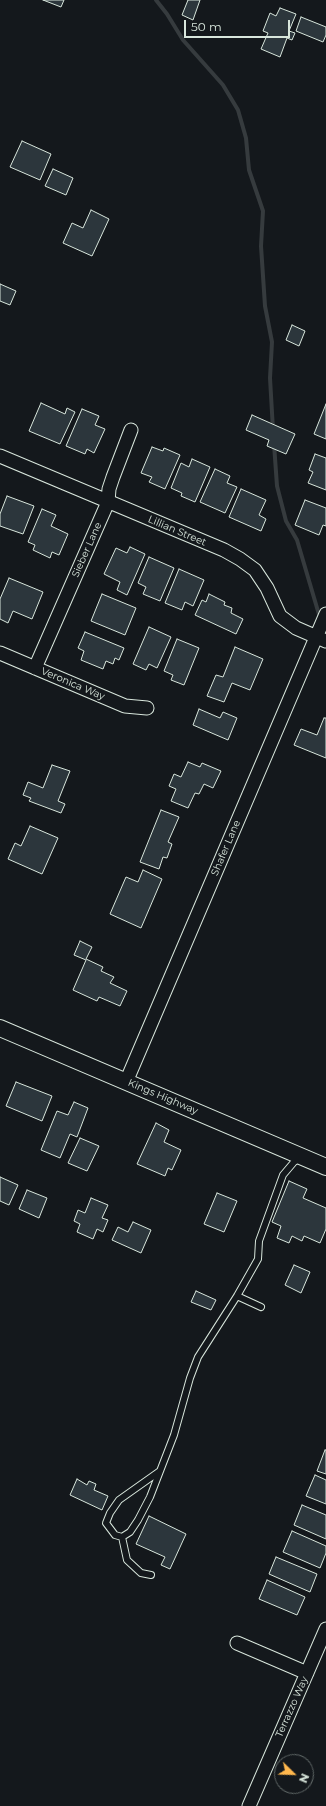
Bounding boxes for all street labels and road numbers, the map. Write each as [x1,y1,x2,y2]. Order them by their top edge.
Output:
street label: Lillian Street [146,513,208,549]
street label: Sieber Lane [70,521,104,579]
street label: Veronica Way [39,665,107,703]
street label: Shafer Lane [209,818,243,878]
street label: Kings Highway [126,1077,200,1117]
street label: Terrazzo Way [273,1675,311,1739]

